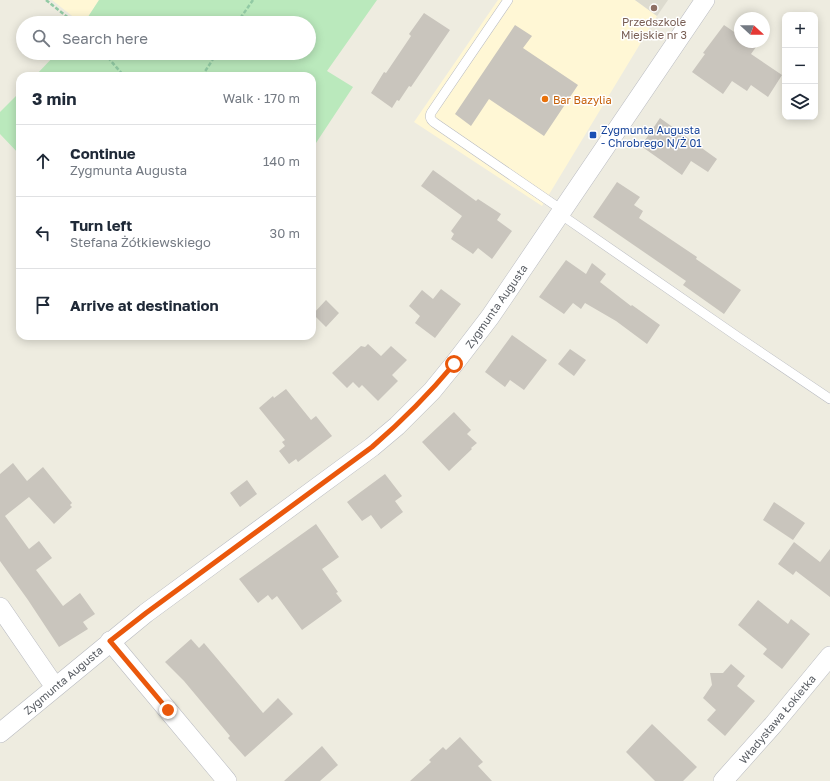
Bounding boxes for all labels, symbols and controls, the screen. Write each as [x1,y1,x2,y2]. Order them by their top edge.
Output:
marker: Przedszkole Miejskie nr 3 [649,3,659,13]
north arrow [734,12,770,48]
map controls [782,12,818,120]
button: + [782,12,818,48]
place label: Przedszkole Miejskie nr 3 [621,15,687,41]
search box [16,16,316,60]
icon: search [30,27,52,49]
text: Search here [62,29,148,47]
button: − [782,48,818,84]
button: layers [782,84,818,120]
text: 3 min [32,88,76,109]
text: Walk · 170 m [223,90,300,106]
place label: Bar Bazylia [553,93,612,106]
marker: Bar Bazylia [540,94,550,104]
place label: Zygmunta Augusta - Chrobrego N/Ż 01 [601,123,702,149]
marker: Zygmunta Augusta - Chrobrego N/Ż 01 [588,130,598,140]
text: Continue [70,144,136,162]
icon: ahead [32,150,54,172]
text: 140 m [263,153,300,169]
text: Zygmunta Augusta [70,162,187,178]
text: Turn left [70,216,132,234]
icon: left [32,222,54,244]
text: 30 m [270,225,300,241]
text: Stefana Żółkiewskiego [70,234,211,250]
street label: Zygmunta Augusta [462,262,530,350]
icon: arrive [32,294,54,316]
text: Arrive at destination [70,296,219,314]
route start [445,355,463,373]
street label: Zygmunta Augusta [21,643,105,717]
street label: Władysława Łokietka [736,672,818,766]
route end [159,701,177,719]

